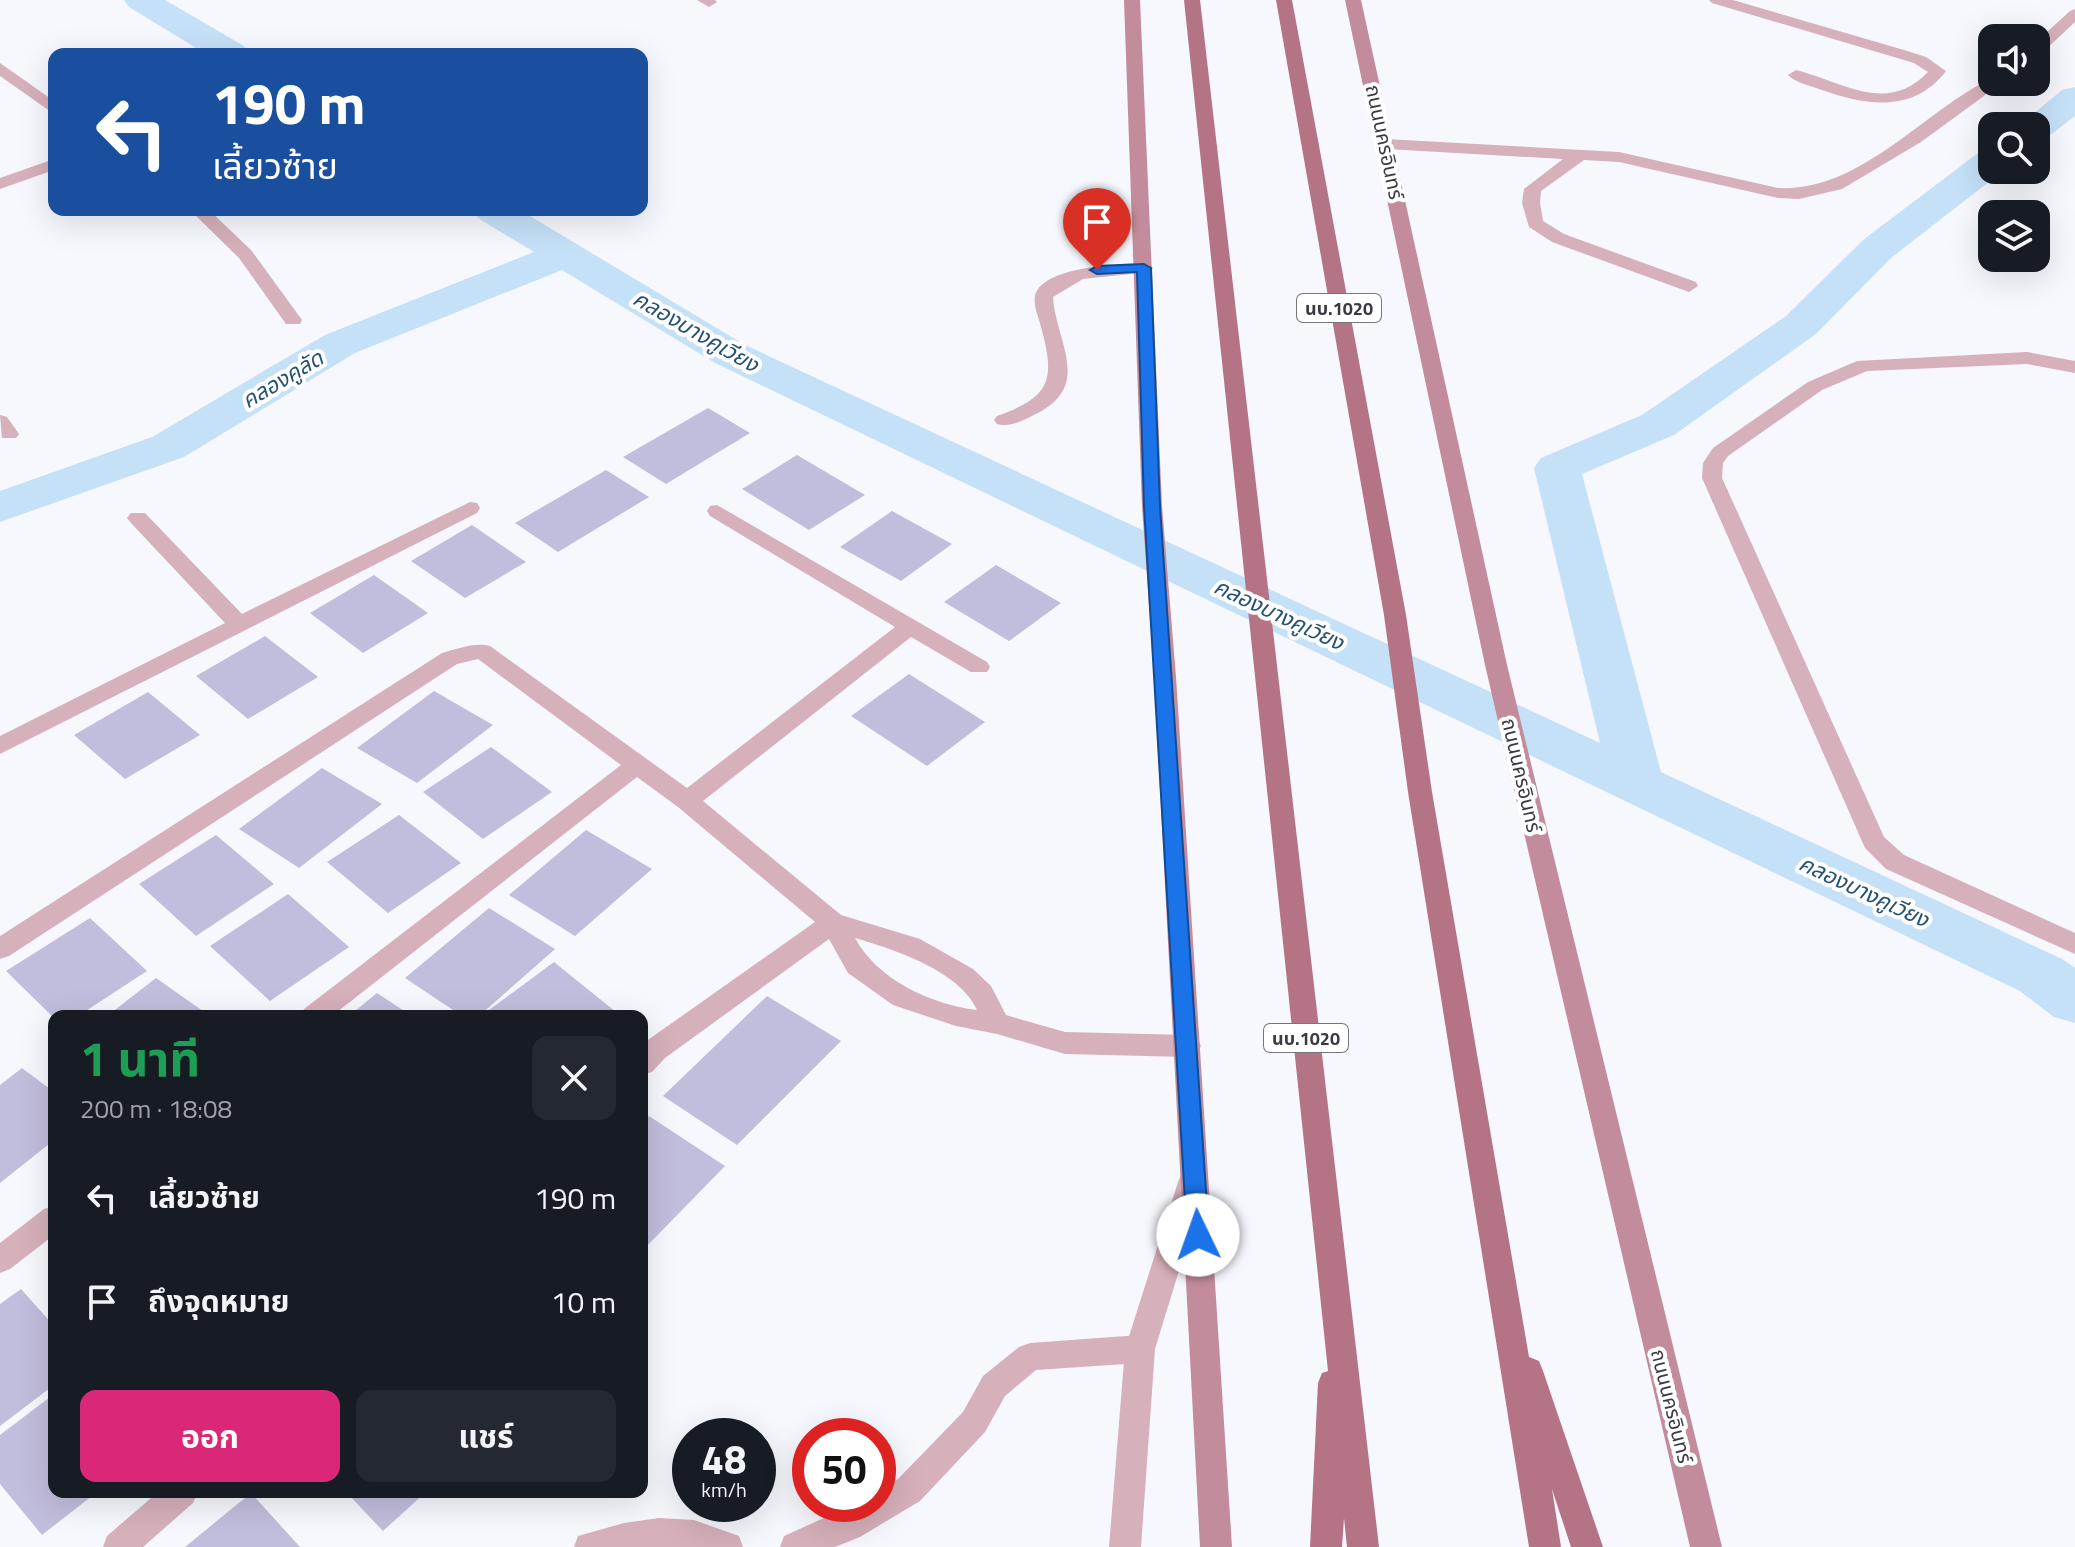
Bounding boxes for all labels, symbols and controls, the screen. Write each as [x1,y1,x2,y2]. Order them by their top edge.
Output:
map controls [1978,24,2050,272]
button: sound [1978,24,2050,96]
text: 190 m [212,61,365,146]
icon: left [80,80,184,184]
street label: ถนนนครอินทร์ [1358,82,1412,203]
button: search [1978,112,2050,184]
text: เลี้ยวซ้าย [212,138,338,193]
pin [1063,188,1131,270]
icon: arrive [1075,200,1119,244]
button: layers [1978,200,2050,272]
water label: คลองบางคูเวียง [627,281,766,381]
road number: นบ.1020 [1297,294,1381,322]
water label: คลองคูลัด [235,340,331,417]
water label: คลองบางคูเวียง [1208,569,1351,659]
street label: ถนนนครอินทร์ [1494,715,1550,836]
water label: คลองบางคูเวียง [1793,846,1936,936]
text: 1 นาที [80,1022,200,1095]
road number: นบ.1020 [1264,1024,1348,1052]
button: close [532,1036,616,1120]
text: 200 m · 18:08 [80,1089,232,1128]
text: เลี้ยวซ้าย [148,1174,260,1220]
text: 190 m [534,1175,616,1221]
icon: left [80,1176,124,1220]
position arrow [1156,1193,1240,1277]
text: ถึงจุดหมาย [148,1278,289,1324]
text: 10 m [551,1279,616,1325]
icon: arrive [80,1280,124,1324]
street label: ถนนนครอินทร์ [1643,1346,1701,1467]
button: ออก [80,1390,340,1482]
button: แชร์ [356,1390,616,1482]
speed limit sign: 50 [792,1418,896,1522]
text: 48 [702,1429,746,1490]
text: km/h [701,1474,747,1505]

